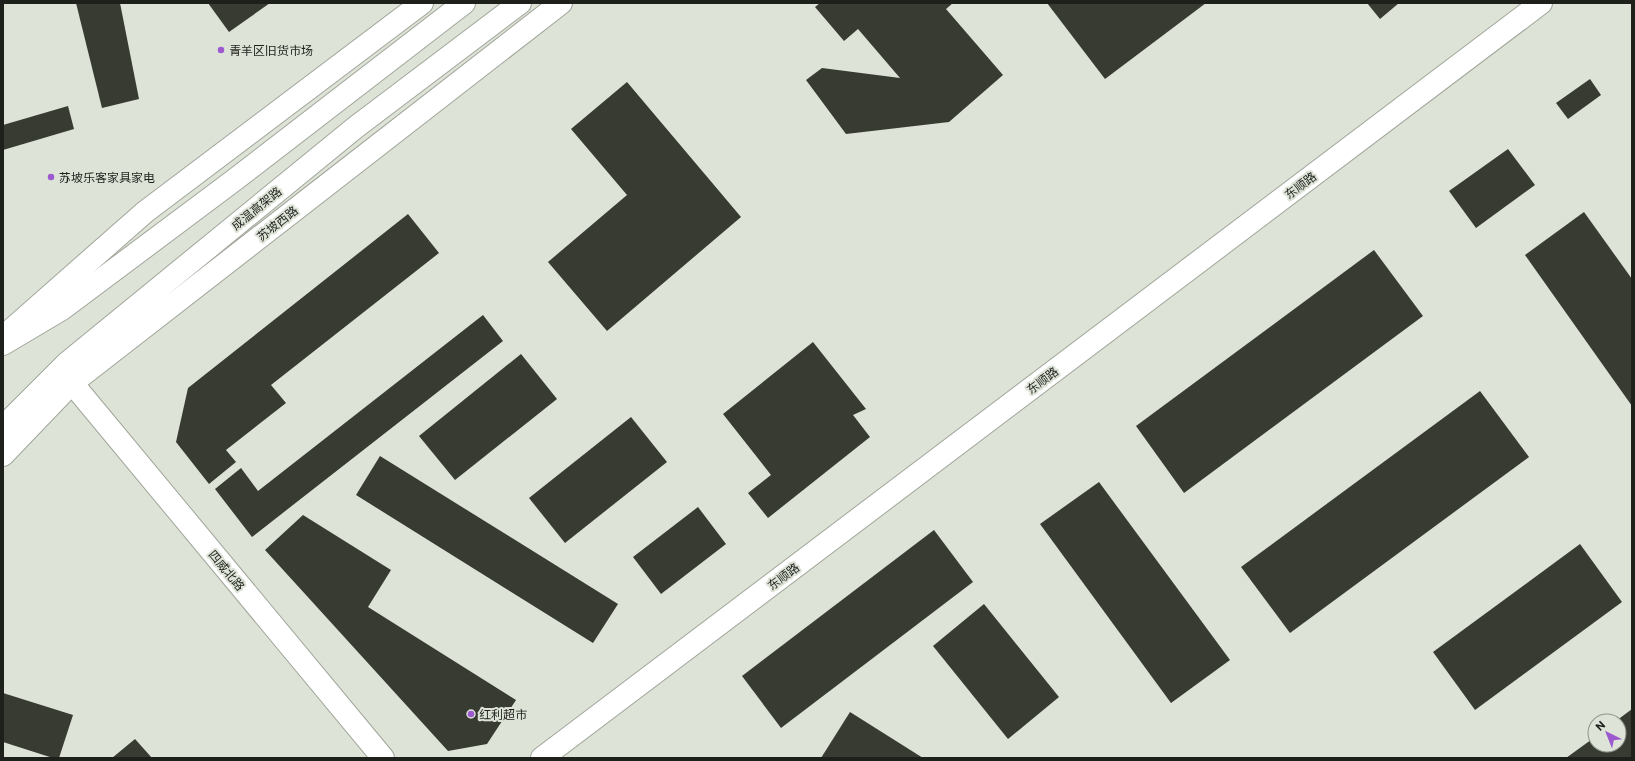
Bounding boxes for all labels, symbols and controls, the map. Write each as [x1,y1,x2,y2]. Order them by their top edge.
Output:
place label: 青羊区旧货市场 [229,43,313,57]
marker: 青羊区旧货市场 [216,45,226,55]
street label: 东顺路 [1281,169,1319,201]
place label: 苏坡乐客家具家电 [59,170,155,184]
marker: 苏坡乐客家具家电 [46,172,56,182]
street label: 成温高架路 [228,184,284,232]
street label: 苏坡西路 [254,203,300,243]
street label: 东顺路 [1023,364,1061,396]
street label: 四威北路 [206,547,248,593]
street label: 东顺路 [764,560,802,592]
place label: 红利超市 [479,707,527,721]
marker: 红利超市 [466,709,476,719]
north arrow [1587,713,1627,753]
text: N [1592,718,1607,733]

